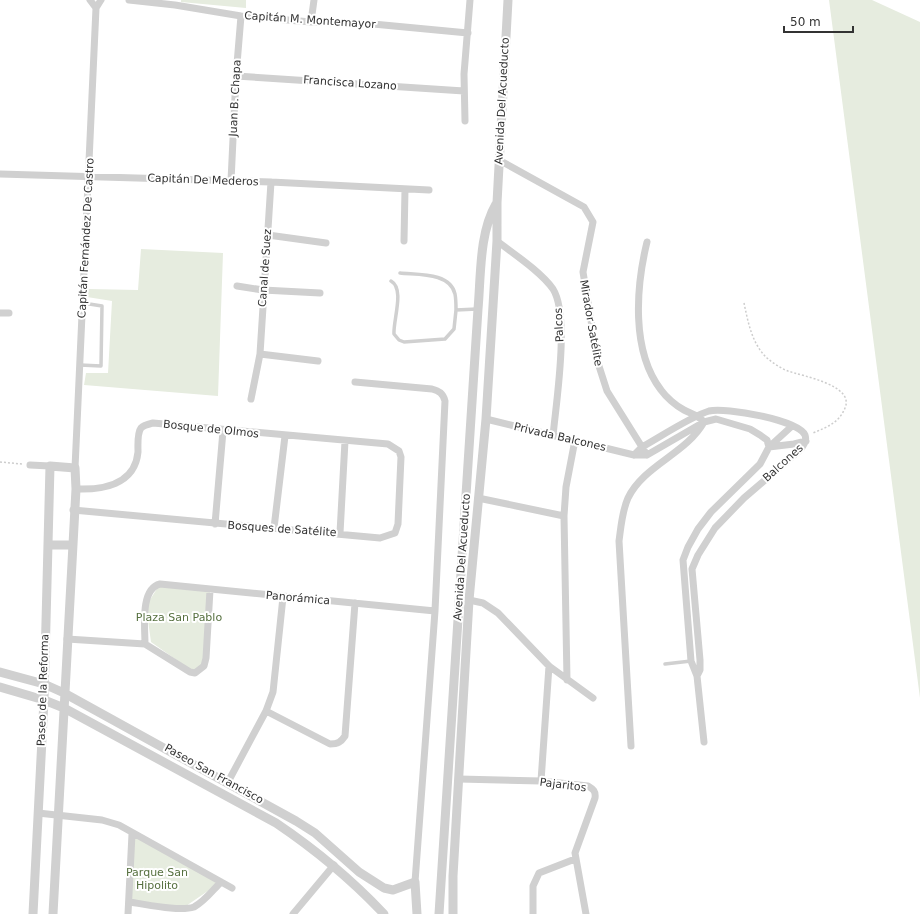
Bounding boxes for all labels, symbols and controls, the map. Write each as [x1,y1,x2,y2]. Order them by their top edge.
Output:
scale bar [784,8,853,34]
street label: Capitán M. Montemayor [244,9,377,31]
text: 50 m [790,15,821,29]
street label: Avenida Del Acueducto [492,37,512,165]
street label: Juan B. Chapa [226,59,244,138]
street label: Francisca Lozano [303,73,397,93]
street label: Capitán Fernández De Castro [75,157,97,319]
street label: Capitán De Mederos [147,172,259,188]
street label: Canal de Suez [256,228,274,308]
street label: Mirador Satélite [577,279,605,367]
street label: Palcos [552,307,566,343]
street label: Bosque de Olmos [162,417,260,441]
street label: Privada Balcones [513,420,608,454]
street label: Balcones [760,441,806,484]
street label: Avenida Del Acueducto [451,493,473,621]
street label: Bosques de Satélite [227,519,337,539]
street label: Panorámica [265,589,331,607]
park label: Plaza San Pablo [136,611,222,624]
street label: Paseo de la Reforma [35,634,51,746]
street label: Paseo San Francisco [162,741,266,807]
street label: Pajaritos [539,776,587,794]
park label: Parque San Hipolito [126,866,188,892]

